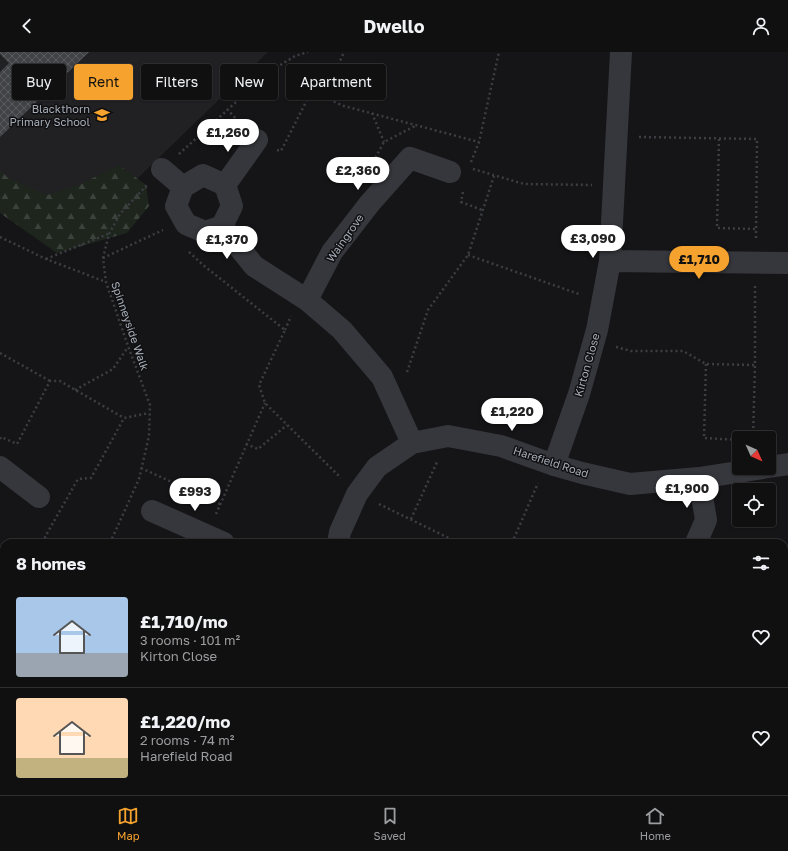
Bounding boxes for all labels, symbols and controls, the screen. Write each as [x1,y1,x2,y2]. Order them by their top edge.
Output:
icon: back [16,15,38,37]
text: Dwello [363,15,425,37]
icon: person [750,15,772,37]
chip: Buy [12,64,66,100]
chip: Rent [74,64,133,100]
chip: Filters [141,64,212,100]
chip: New [220,64,278,100]
chip: Apartment [286,64,386,100]
place label: Blackthorn Primary School [10,102,90,128]
school or university icon: Blackthorn Primary School [93,106,111,124]
pin: £1,260 [195,119,261,153]
text: £1,260 [206,124,250,140]
pin: £2,360 [325,157,391,191]
text: £2,360 [335,162,381,178]
street label: Waingrove [323,211,366,264]
pin: £3,090 [560,225,626,259]
pin: £1,370 [194,226,260,260]
text: £3,090 [570,230,616,246]
text: £1,370 [206,231,248,247]
pin: £1,710 [666,246,732,280]
text: £1,710 [678,251,720,267]
street label: Spinneyside Walk [109,280,152,372]
street label: Kirton Close [571,332,602,398]
pin: £1,220 [479,398,545,432]
text: £1,220 [490,403,534,419]
north arrow [732,431,776,475]
map controls [732,431,776,527]
street label: Harefield Road [512,443,590,480]
pin: £1,900 [654,475,720,509]
pin: £993 [171,478,219,512]
text: £1,900 [665,480,709,496]
text: £993 [178,483,212,499]
button: locate [732,483,776,527]
icon: filters [750,552,772,574]
text: 8 homes [16,553,86,574]
text: £1,710/mo [140,611,228,632]
icon: home [48,613,96,661]
icon: heart [750,626,772,648]
text: 3 rooms · 101 m² [140,632,240,648]
text: Kirton Close [140,648,217,664]
text: £1,220/mo [140,711,230,732]
icon: home [48,714,96,762]
icon: heart [750,727,772,749]
text: 2 rooms · 74 m² [140,732,234,748]
text: Harefield Road [140,748,232,764]
tab: Map [117,805,140,842]
tab: Saved [374,805,406,842]
tab: Home [640,805,671,842]

